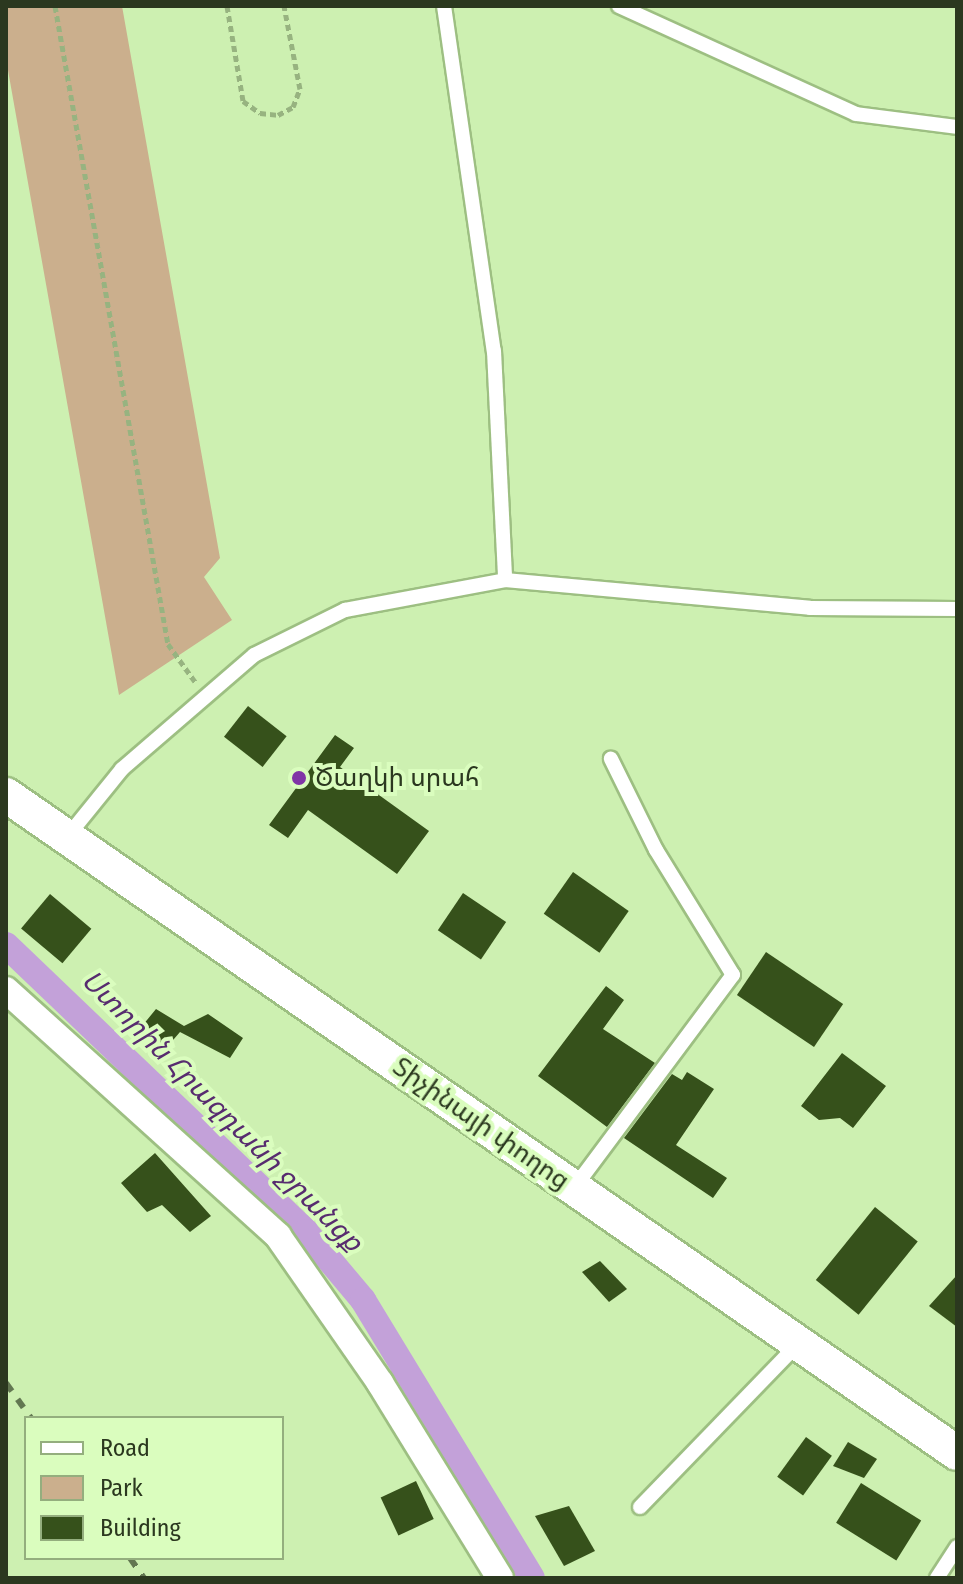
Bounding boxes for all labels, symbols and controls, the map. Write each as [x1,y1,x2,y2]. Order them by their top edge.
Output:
place label: Ծաղկի սրահ [315,762,480,794]
marker: Ծաղկի սրահ [290,769,308,787]
water label: Ստորին Հրազդանի ջրանցք [74,963,370,1259]
street label: Տիչինայի փողոց [387,1051,575,1197]
legend [24,1416,284,1560]
text: Road [100,1434,150,1462]
text: Park [100,1474,143,1502]
text: Building [100,1514,181,1542]

